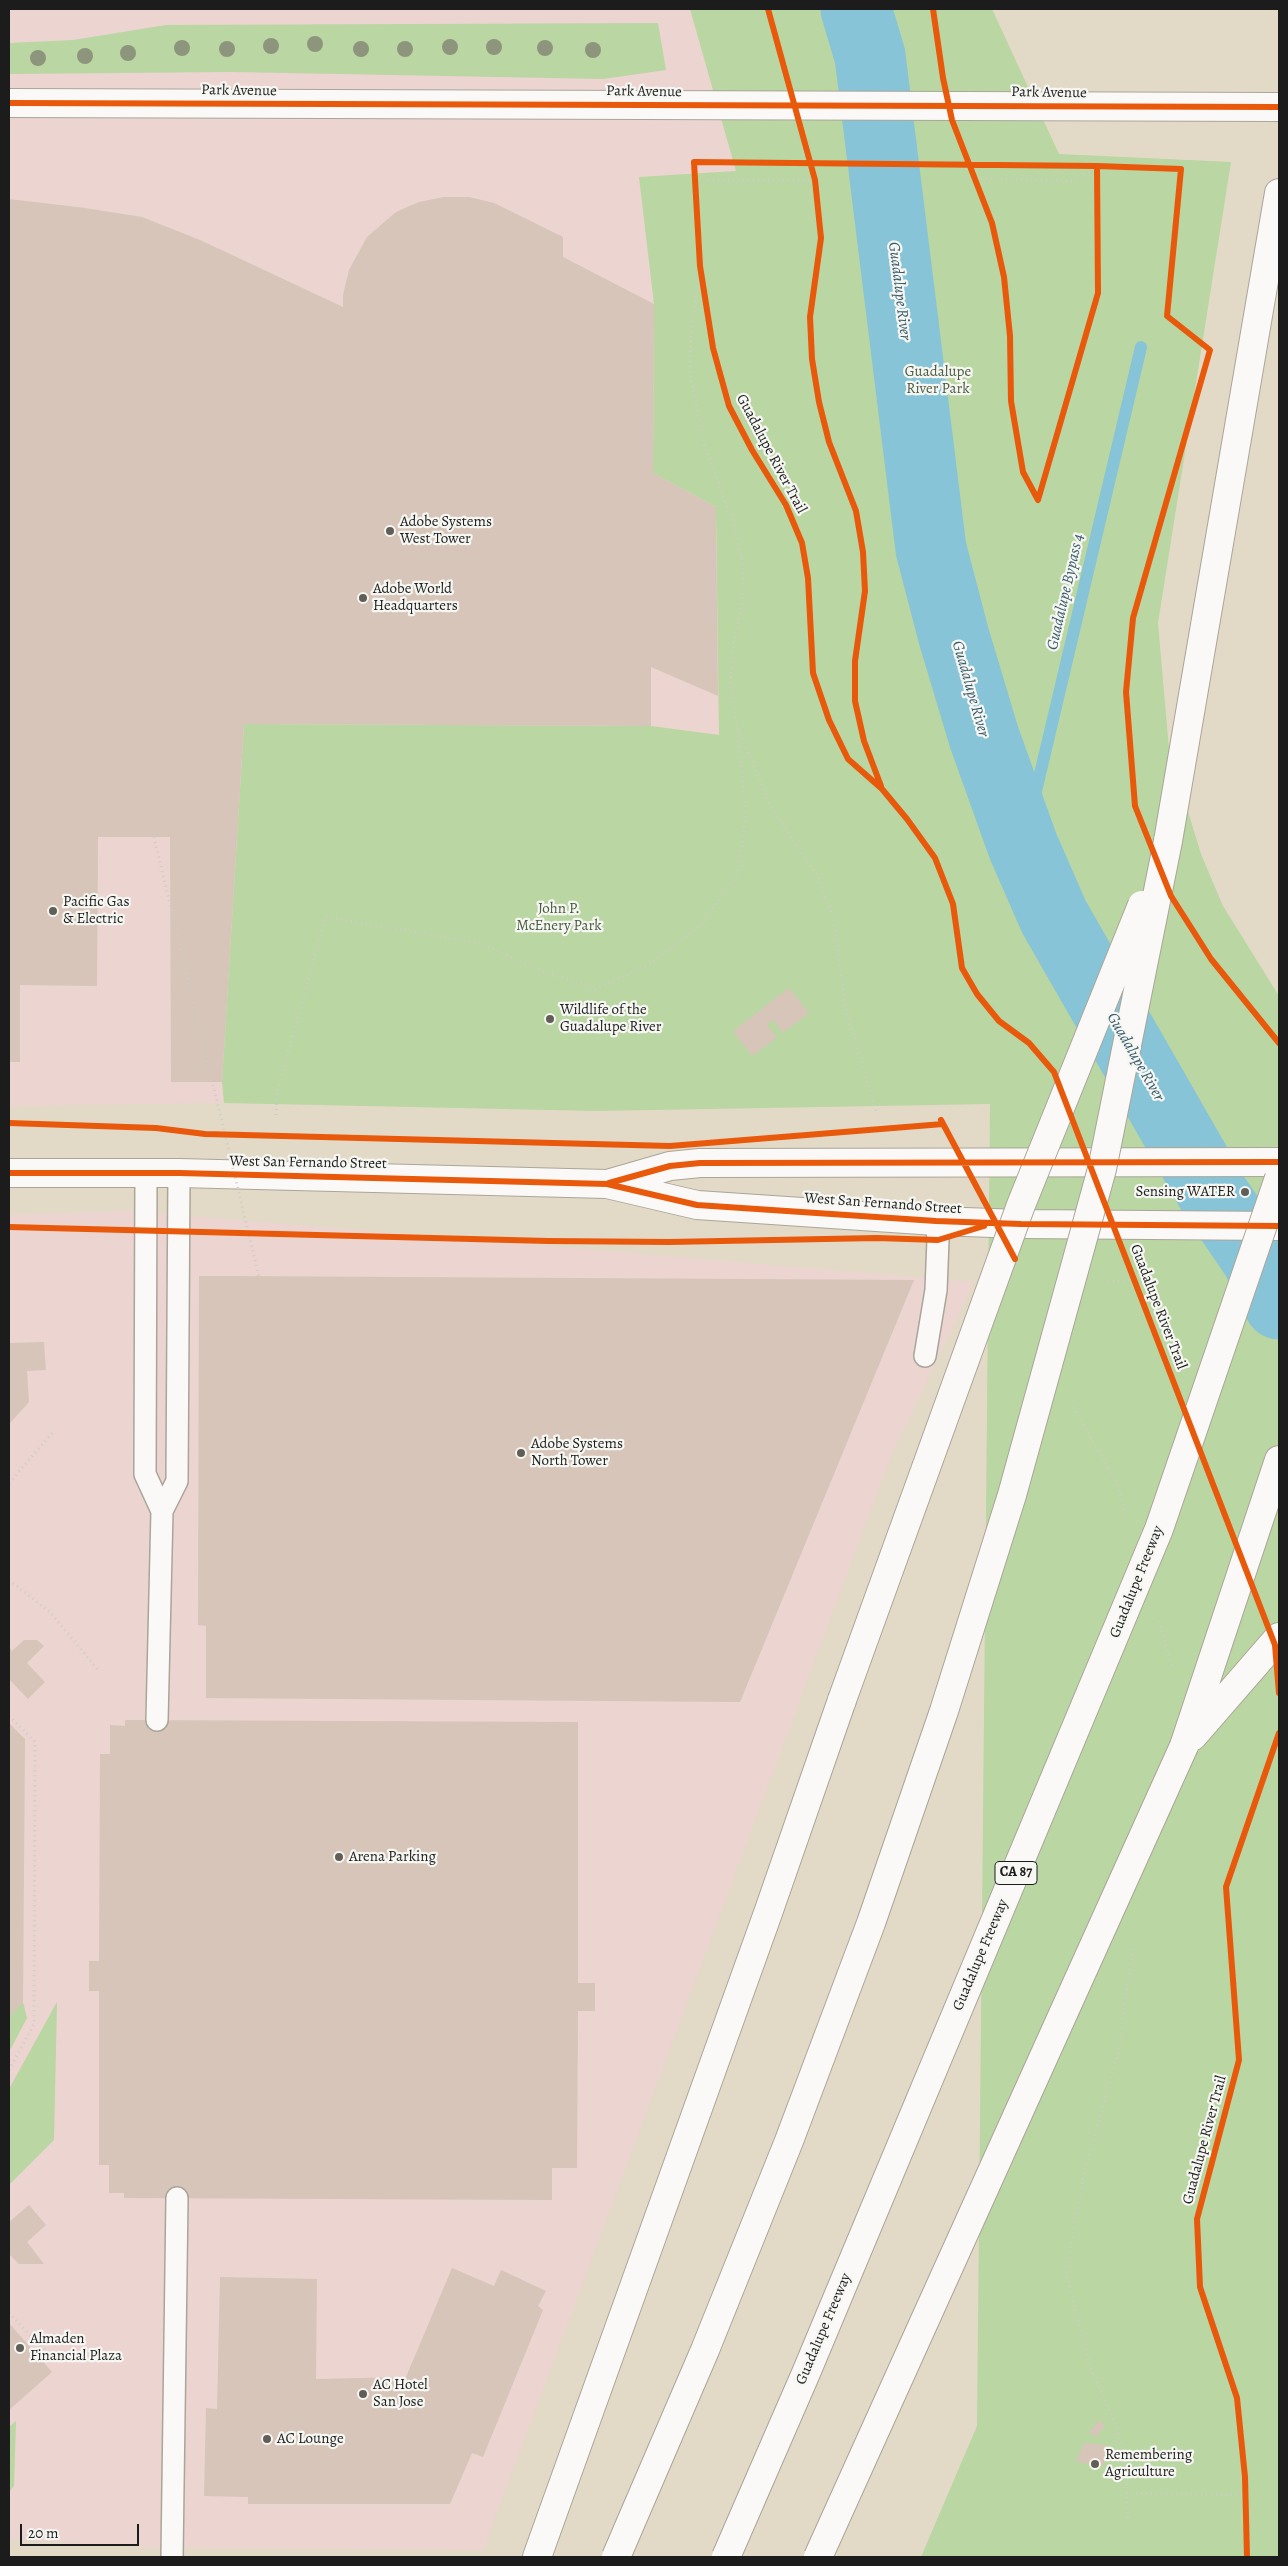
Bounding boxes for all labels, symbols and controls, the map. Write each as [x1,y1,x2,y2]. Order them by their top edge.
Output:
street label: Park Avenue [201,81,277,101]
street label: Park Avenue [606,82,682,102]
street label: Park Avenue [1011,83,1087,103]
water label: Guadalupe River [883,241,915,341]
park label: Guadalupe River Park [905,363,971,398]
street label: Guadalupe River Trail [732,391,810,517]
place label: Adobe Systems West Tower [400,513,492,548]
marker: Adobe Systems West Tower [384,525,396,537]
water label: Guadalupe Bypass 4 [1043,532,1089,652]
place label: Adobe World Headquarters [373,580,458,615]
marker: Adobe World Headquarters [357,592,369,604]
water label: Guadalupe River [947,639,993,739]
place label: Pacific Gas & Electric [63,893,130,928]
park label: John P. McEnery Park [516,900,602,935]
marker: Pacific Gas & Electric [47,905,59,917]
place label: Wildlife of the Guadalupe River [560,1001,661,1036]
water label: Guadalupe River [1102,1009,1168,1105]
marker: Wildlife of the Guadalupe River [544,1013,556,1025]
street label: West San Fernando Street [229,1153,387,1173]
place label: Sensing WATER [1135,1183,1235,1201]
marker: Sensing WATER [1239,1186,1251,1198]
street label: West San Fernando Street [804,1190,962,1218]
street label: Guadalupe River Trail [1126,1242,1190,1372]
place label: Adobe Systems North Tower [531,1435,623,1470]
marker: Adobe Systems North Tower [515,1447,527,1459]
street label: Guadalupe Freeway [1106,1523,1168,1641]
place label: Arena Parking [349,1848,436,1866]
marker: Arena Parking [333,1851,345,1863]
road number: CA 87 [995,1862,1037,1885]
street label: Guadalupe Freeway [949,1897,1013,2013]
street label: Guadalupe River Trail [1179,2074,1231,2206]
street label: Guadalupe Freeway [792,2271,856,2387]
place label: Almaden Financial Plaza [30,2330,122,2365]
marker: Almaden Financial Plaza [14,2342,26,2354]
place label: AC Hotel San Jose [373,2376,428,2411]
marker: AC Hotel San Jose [357,2388,369,2400]
place label: AC Lounge [277,2430,344,2448]
marker: AC Lounge [261,2433,273,2445]
place label: Remembering Agriculture [1105,2446,1192,2481]
marker: Remembering Agriculture [1089,2458,1101,2470]
scale bar [22,2514,141,2546]
text: 20 m [28,2523,59,2543]

